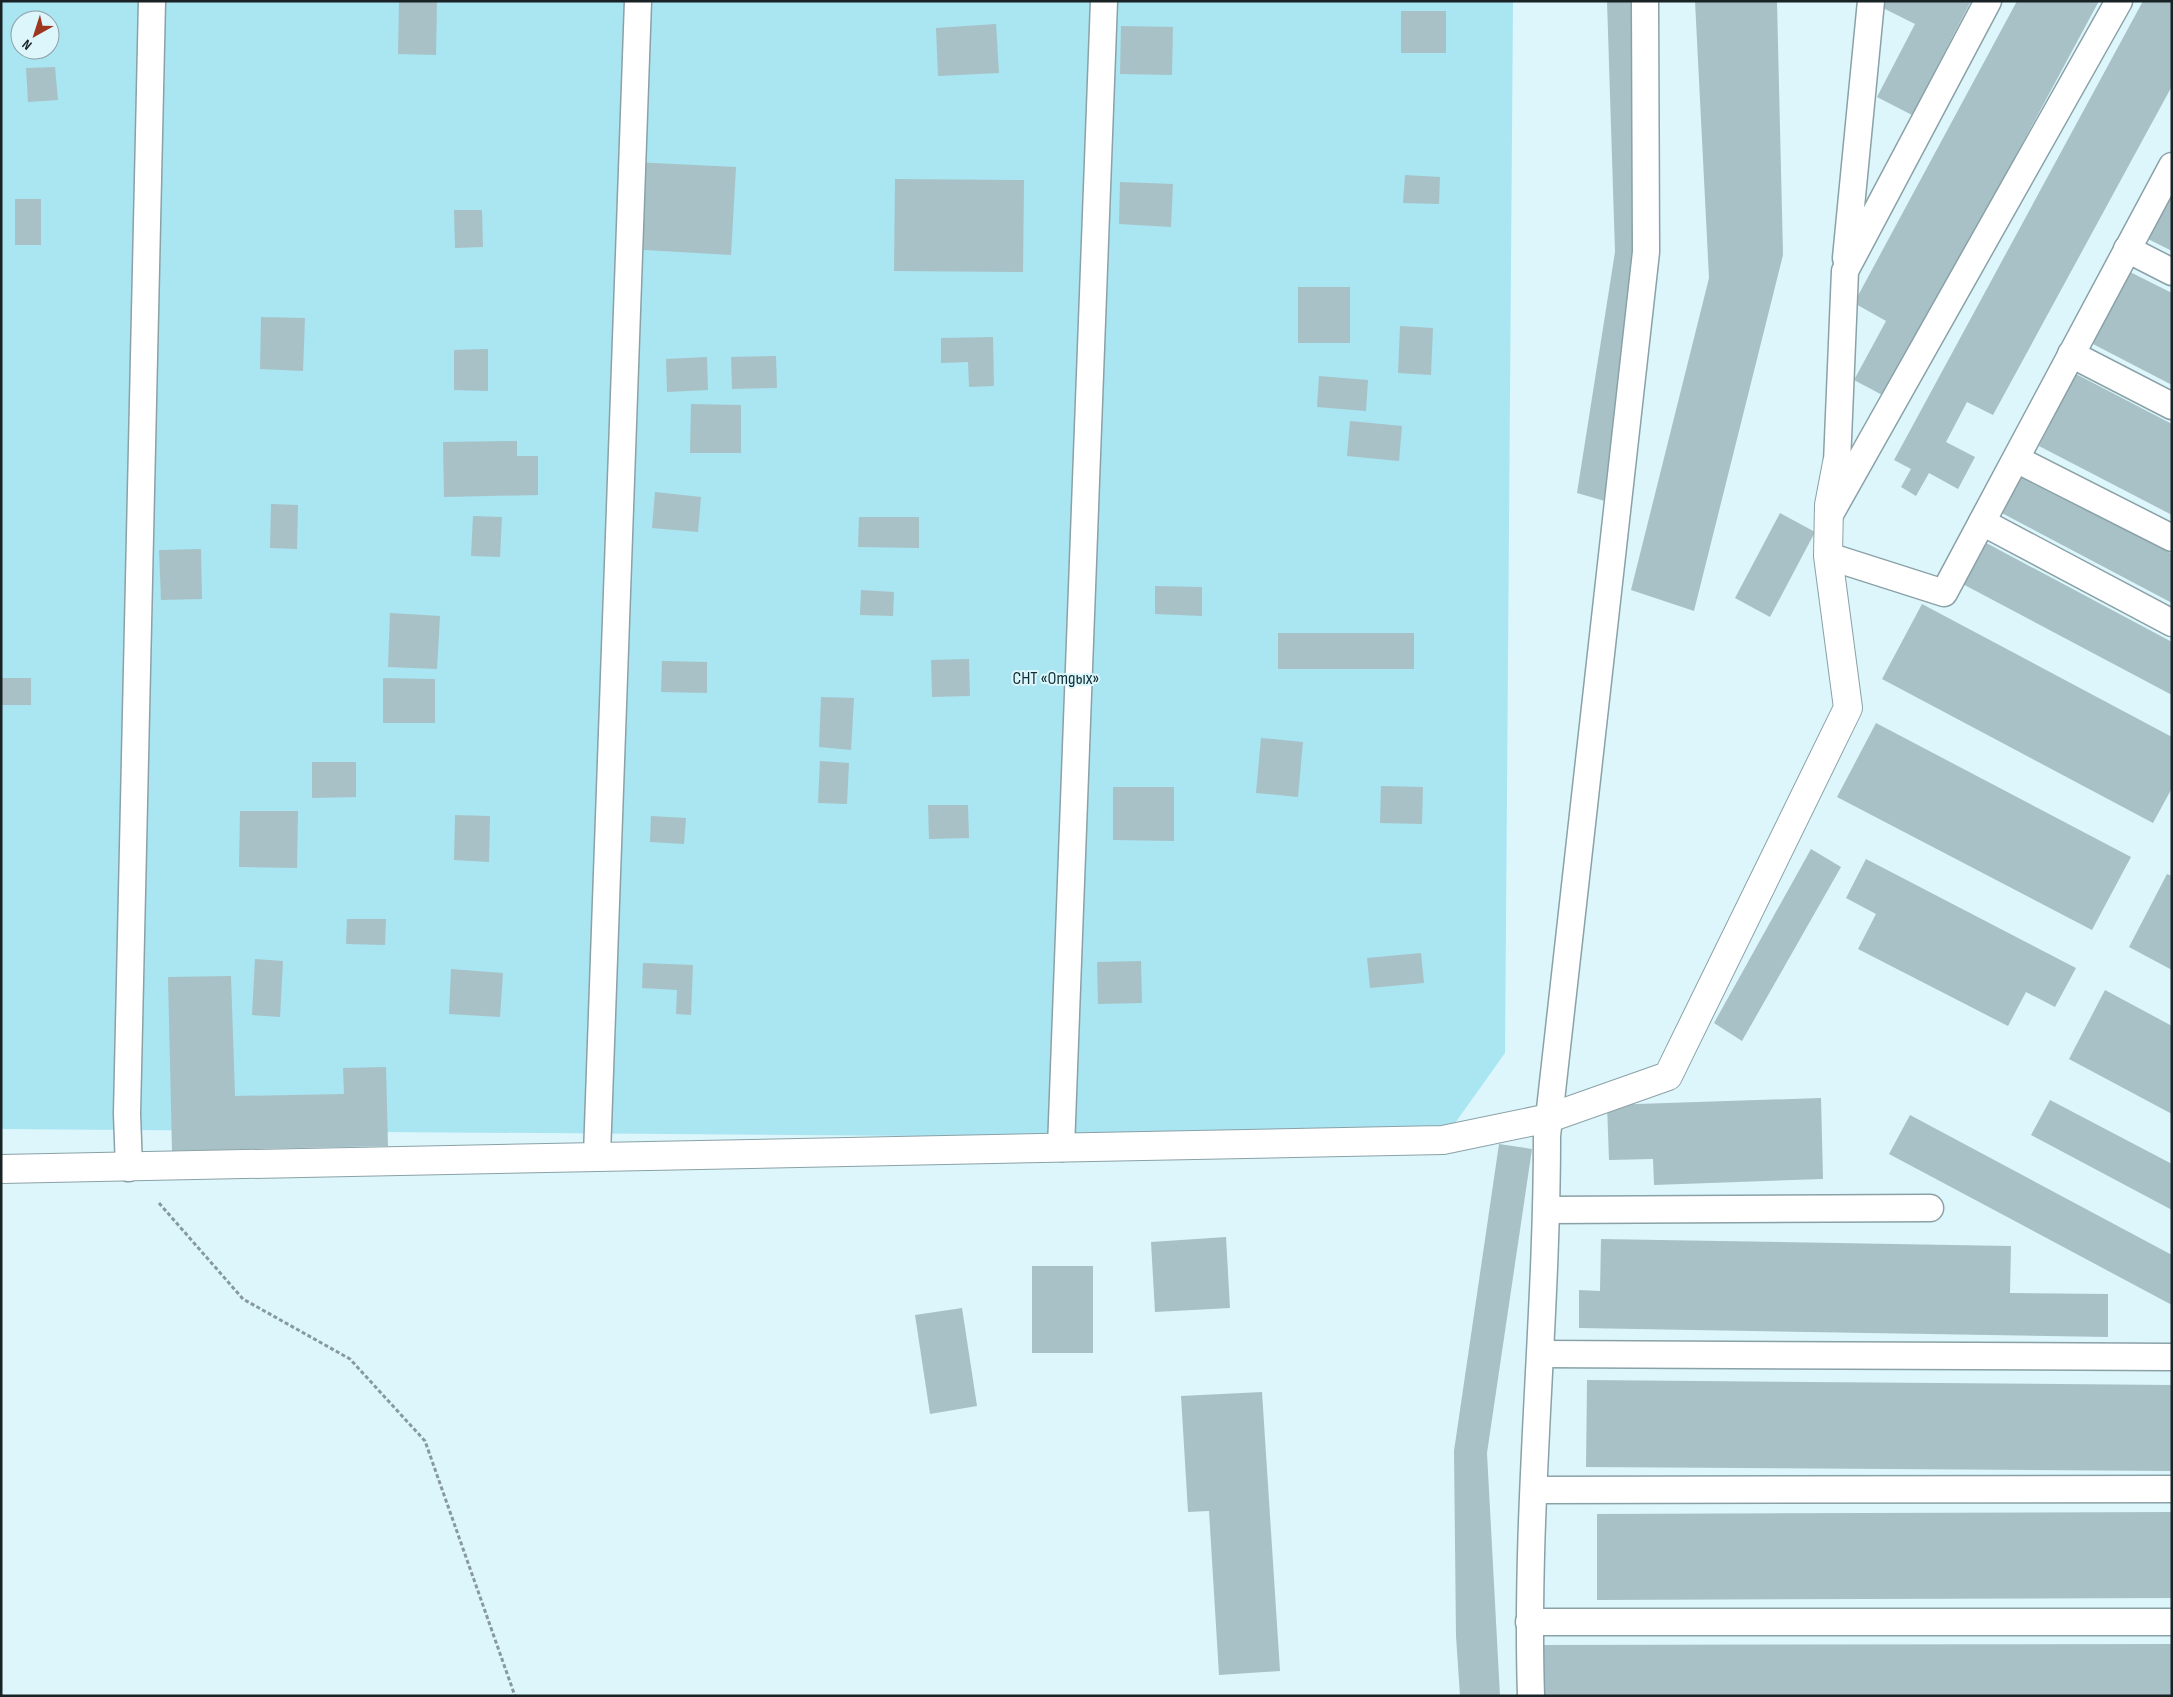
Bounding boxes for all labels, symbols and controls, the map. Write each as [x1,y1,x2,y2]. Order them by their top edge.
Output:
north arrow [10,10,60,60]
text: N [19,36,35,54]
park label: СНТ «Отдых» [1013,668,1099,689]

